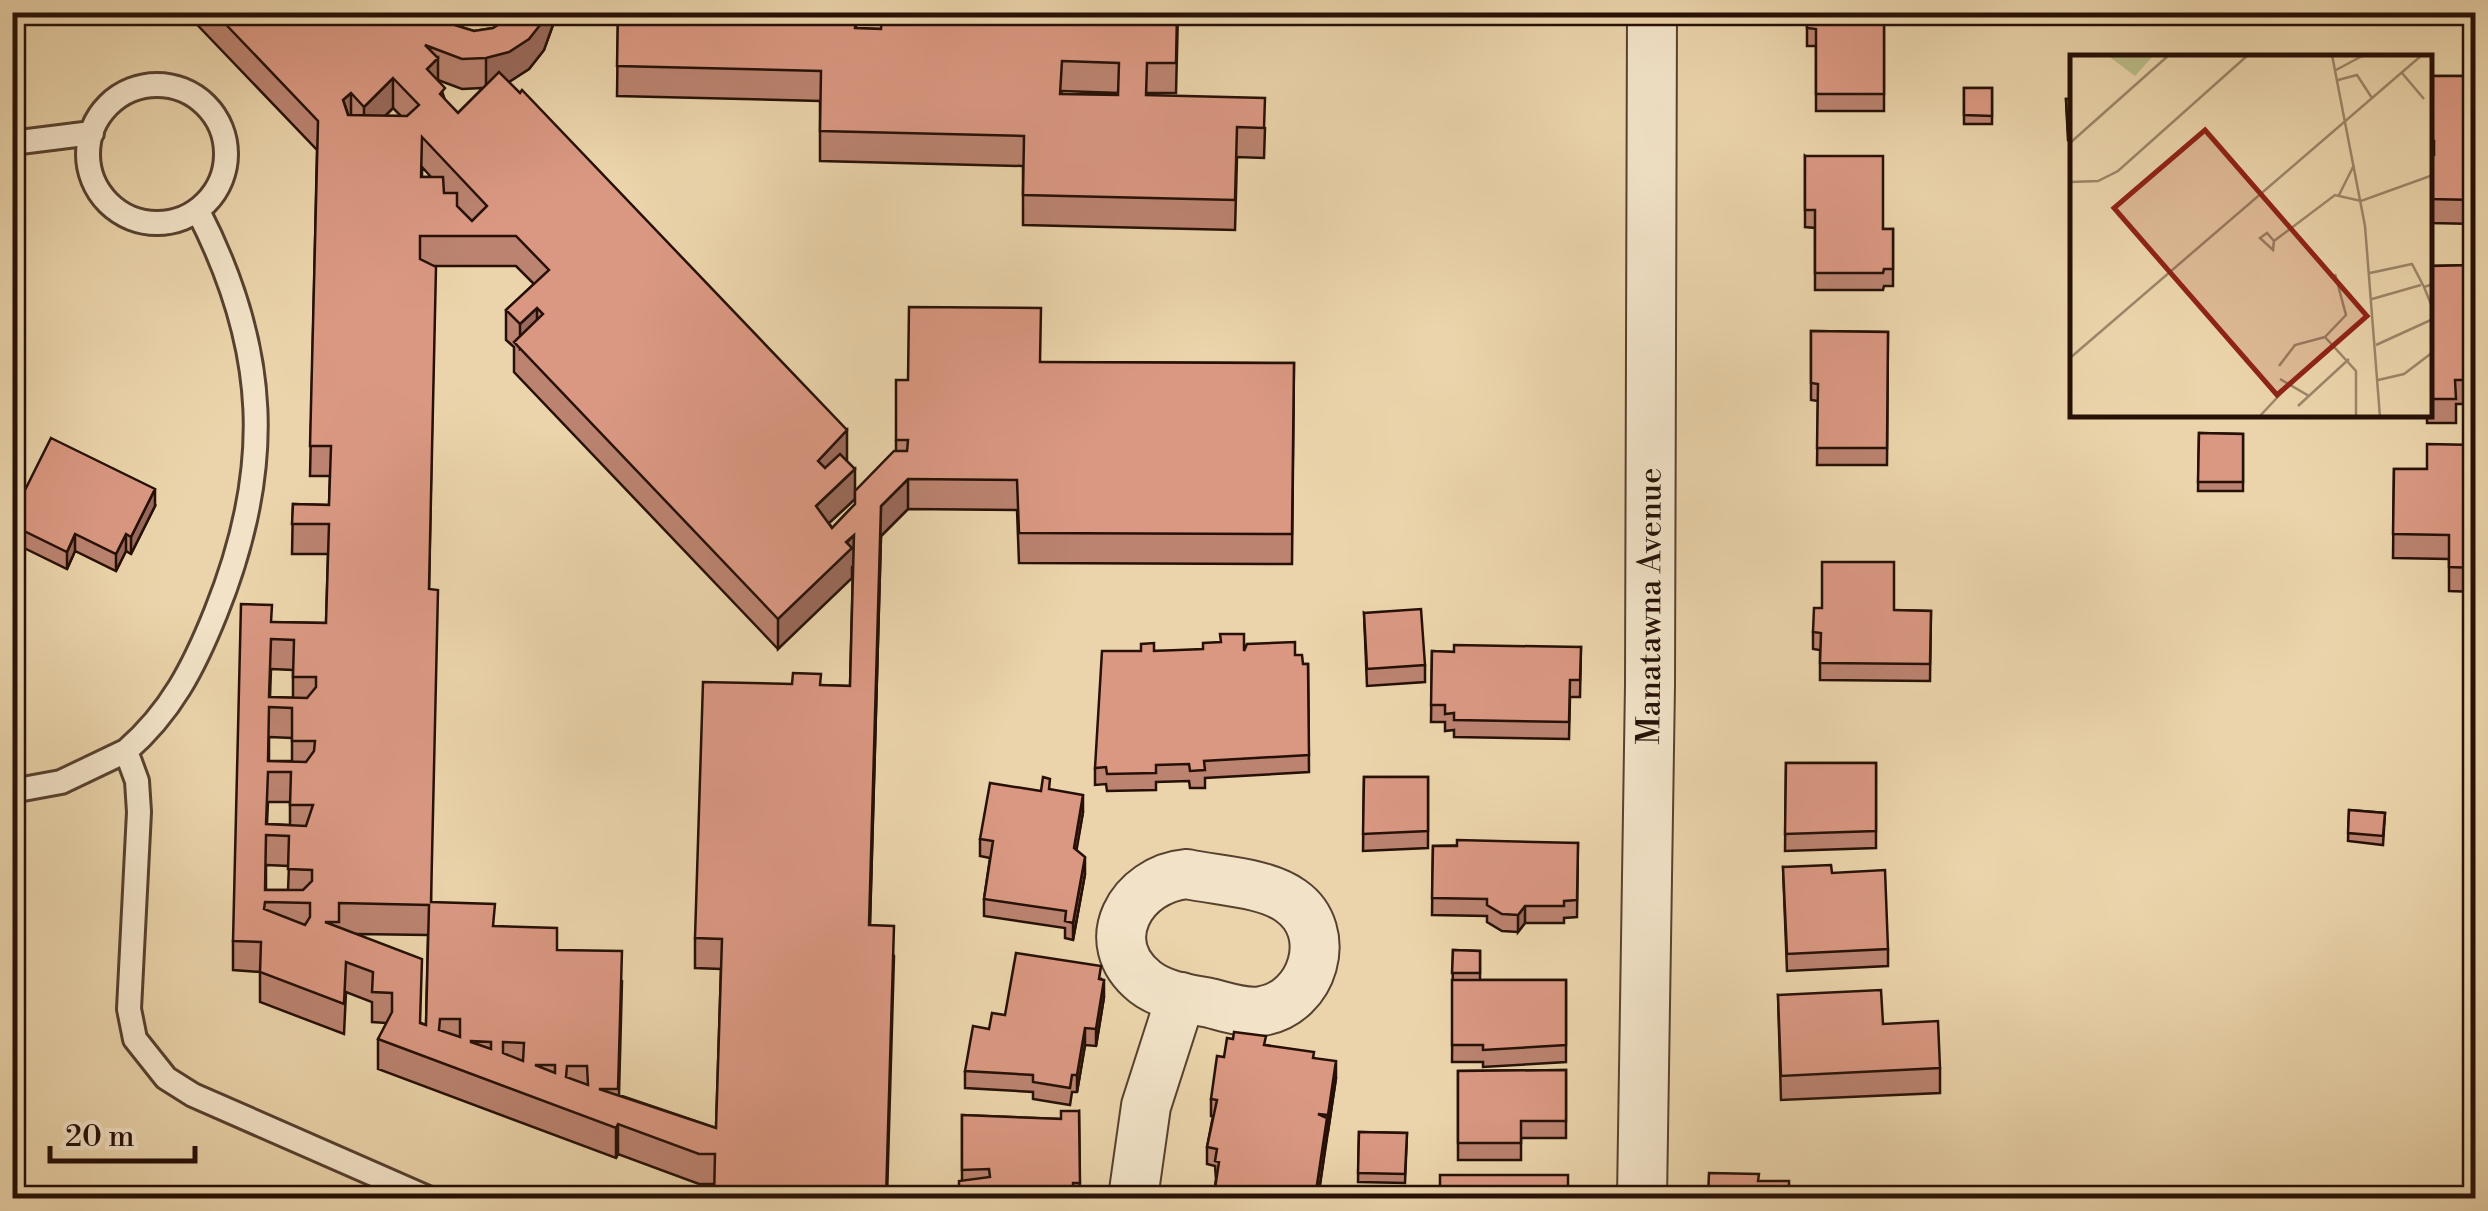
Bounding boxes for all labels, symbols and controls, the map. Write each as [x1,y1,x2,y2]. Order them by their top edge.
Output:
inset map [2070,55,2433,418]
street label: Manatawna Avenue [1629,467,1671,745]
scale bar [50,1101,195,1163]
text: 20 m [65,1118,134,1156]

